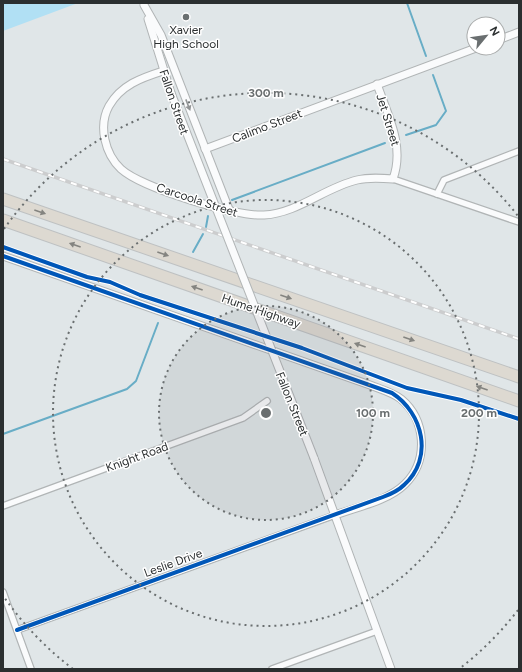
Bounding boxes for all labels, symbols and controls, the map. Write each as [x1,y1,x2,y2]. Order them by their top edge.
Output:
marker: Xavier High School [181,12,191,22]
north arrow [466,16,506,56]
place label: Xavier High School [153,23,219,51]
text: N [487,25,502,38]
street label: Fallon Street [156,68,192,137]
text: 300 m [248,86,284,100]
street label: Jet Street [373,92,403,148]
one-way arrow [186,99,192,111]
street label: Calimo Street [230,106,304,146]
street label: Carcoola Street [155,180,240,220]
one-way arrow [34,209,46,215]
one-way arrow [68,242,80,248]
one-way arrow [157,252,169,258]
one-way arrow [191,285,203,291]
street label: Hume Highway [220,291,303,331]
one-way arrow [280,294,292,300]
one-way arrow [403,336,415,342]
one-way arrow [353,342,365,348]
street label: Fallon Street [273,370,311,439]
one-way arrow [476,385,488,391]
centre of rings [259,406,273,420]
text: 100 m [356,406,390,420]
text: 200 m [461,406,497,420]
street label: Knight Road [104,439,170,475]
street label: Leslie Drive [142,546,205,580]

